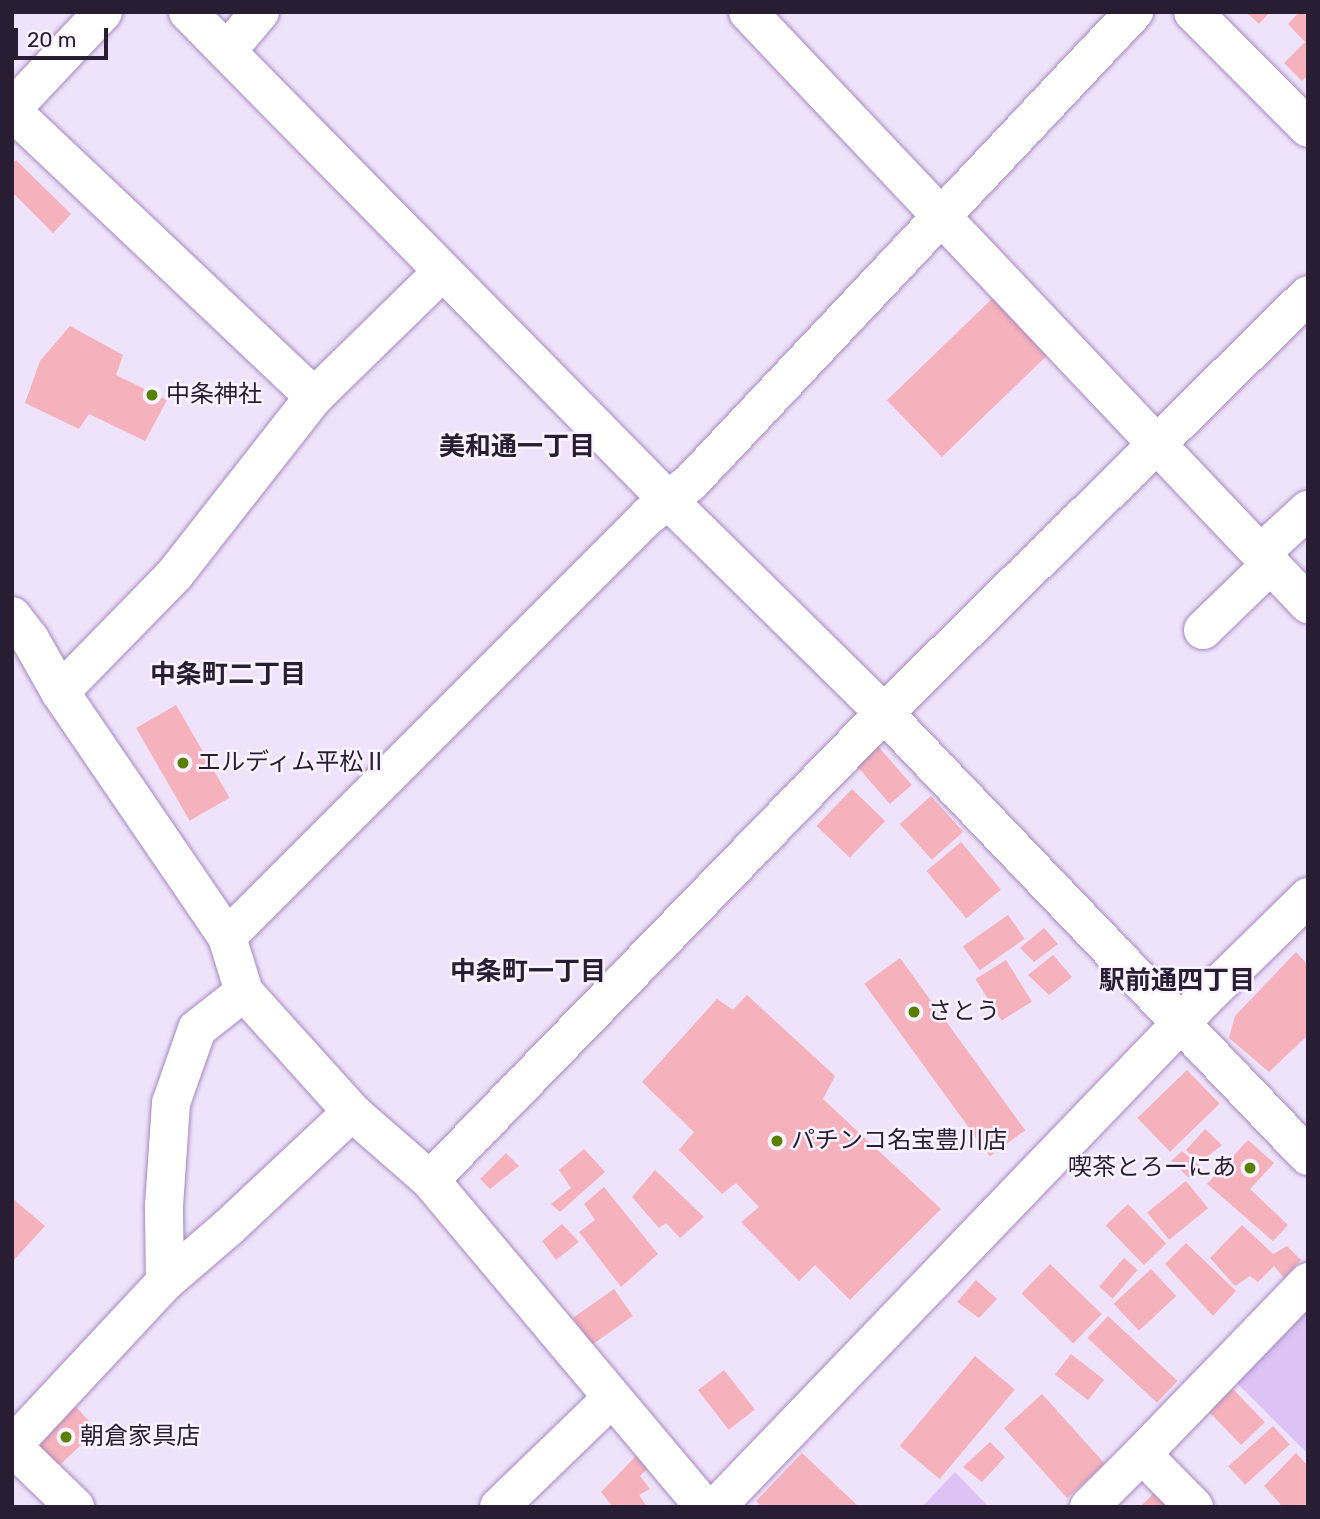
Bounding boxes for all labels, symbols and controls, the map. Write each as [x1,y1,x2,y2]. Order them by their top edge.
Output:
scale bar [18,14,112,58]
text: 20 m [27,27,76,52]
place label: 中条神社 [166,381,262,409]
marker: 中条神社 [144,387,160,403]
district label: 美和通一丁目 [439,431,595,463]
district label: 中条町二丁目 [150,659,306,691]
place label: エルディム平松Ⅱ [197,749,389,777]
marker: エルディム平松Ⅱ [175,755,191,771]
district label: 中条町一丁目 [450,956,606,988]
district label: 駅前通四丁目 [1099,965,1255,997]
place label: さとう [928,998,1000,1026]
marker: さとう [906,1004,922,1020]
place label: パチンコ名宝豊川店 [791,1127,1007,1155]
marker: パチンコ名宝豊川店 [769,1133,785,1149]
place label: 喫茶とろーにあ [1068,1154,1236,1182]
marker: 喫茶とろーにあ [1242,1160,1258,1176]
place label: 朝倉家具店 [80,1423,200,1451]
marker: 朝倉家具店 [58,1429,74,1445]

